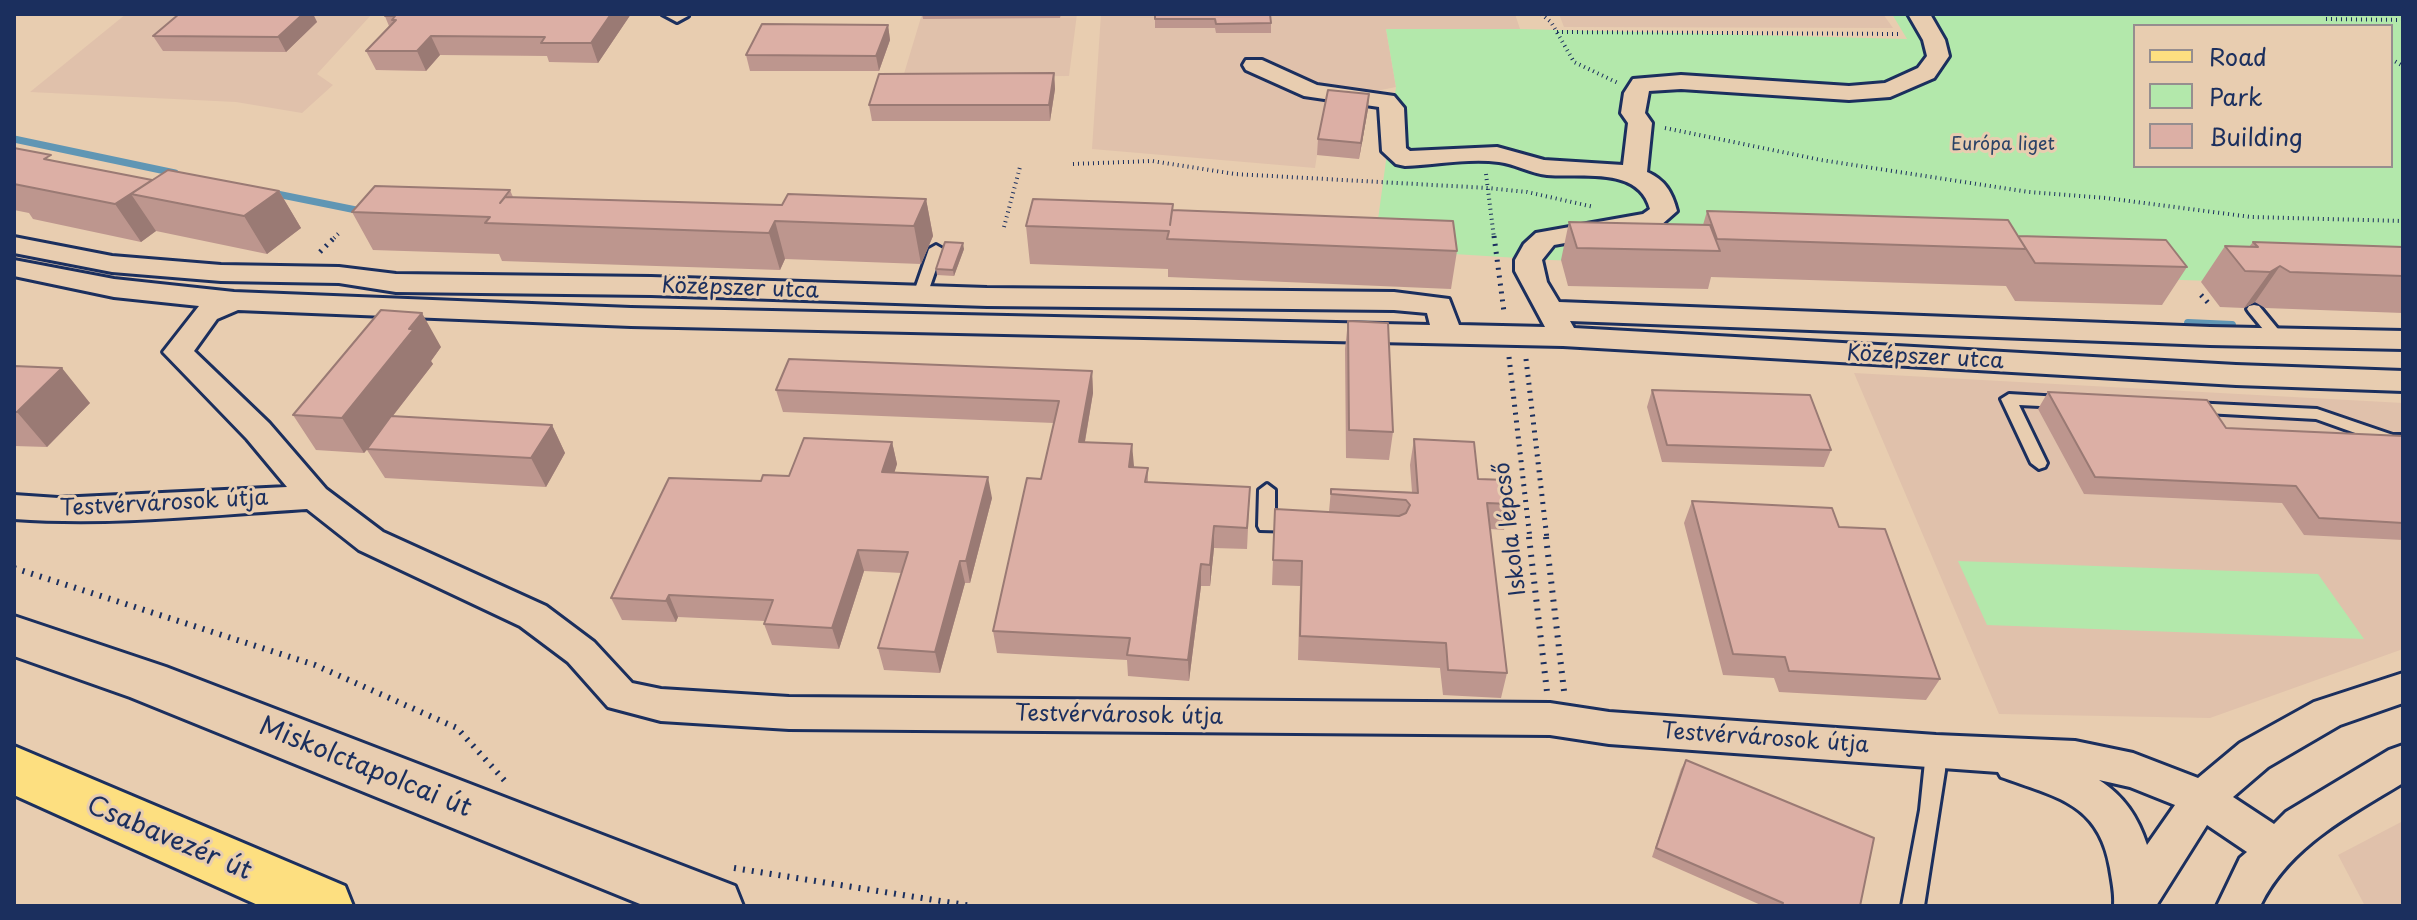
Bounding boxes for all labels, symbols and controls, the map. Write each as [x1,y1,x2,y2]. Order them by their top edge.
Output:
legend [2133,24,2393,168]
text: Road [2209,38,2267,74]
text: Park [2209,78,2263,114]
text: Building [2209,118,2303,154]
park label: Európa liget [1951,134,2055,156]
street label: Középszer utca [661,273,819,305]
street label: Középszer utca [1846,341,2004,375]
street label: Iskola lépcső [1490,461,1532,597]
street label: Testvérvárosok útja [59,485,269,523]
street label: Testvérvárosok útja [1015,701,1223,731]
street label: Miskolctapolcai út [254,711,476,825]
street label: Testvérvárosok útja [1660,719,1870,759]
street label: Csabavezér út [82,790,256,888]

